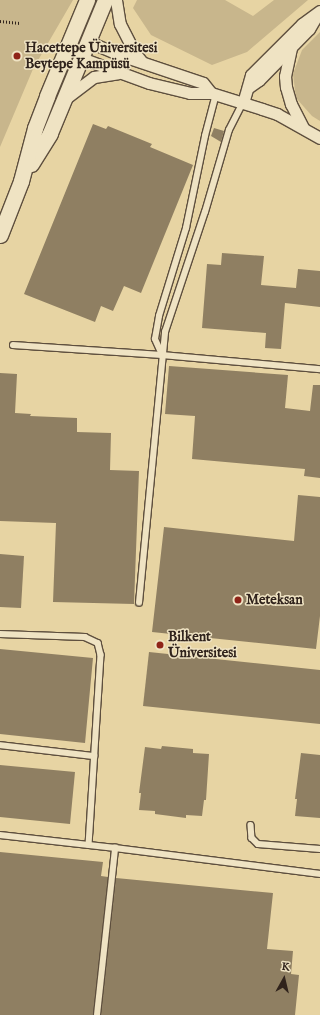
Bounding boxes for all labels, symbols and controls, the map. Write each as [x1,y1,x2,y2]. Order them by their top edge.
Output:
place label: Hacettepe Üniversitesi Beytepe Kampüsü [25,40,157,72]
marker: Hacettepe Üniversitesi Beytepe Kampüsü [12,51,22,61]
place label: Meteksan [246,592,303,608]
marker: Meteksan [233,595,243,605]
place label: Bilkent Üniversitesi [168,629,237,662]
marker: Bilkent Üniversitesi [155,640,165,650]
north arrow [264,959,304,999]
text: K [281,960,291,975]

